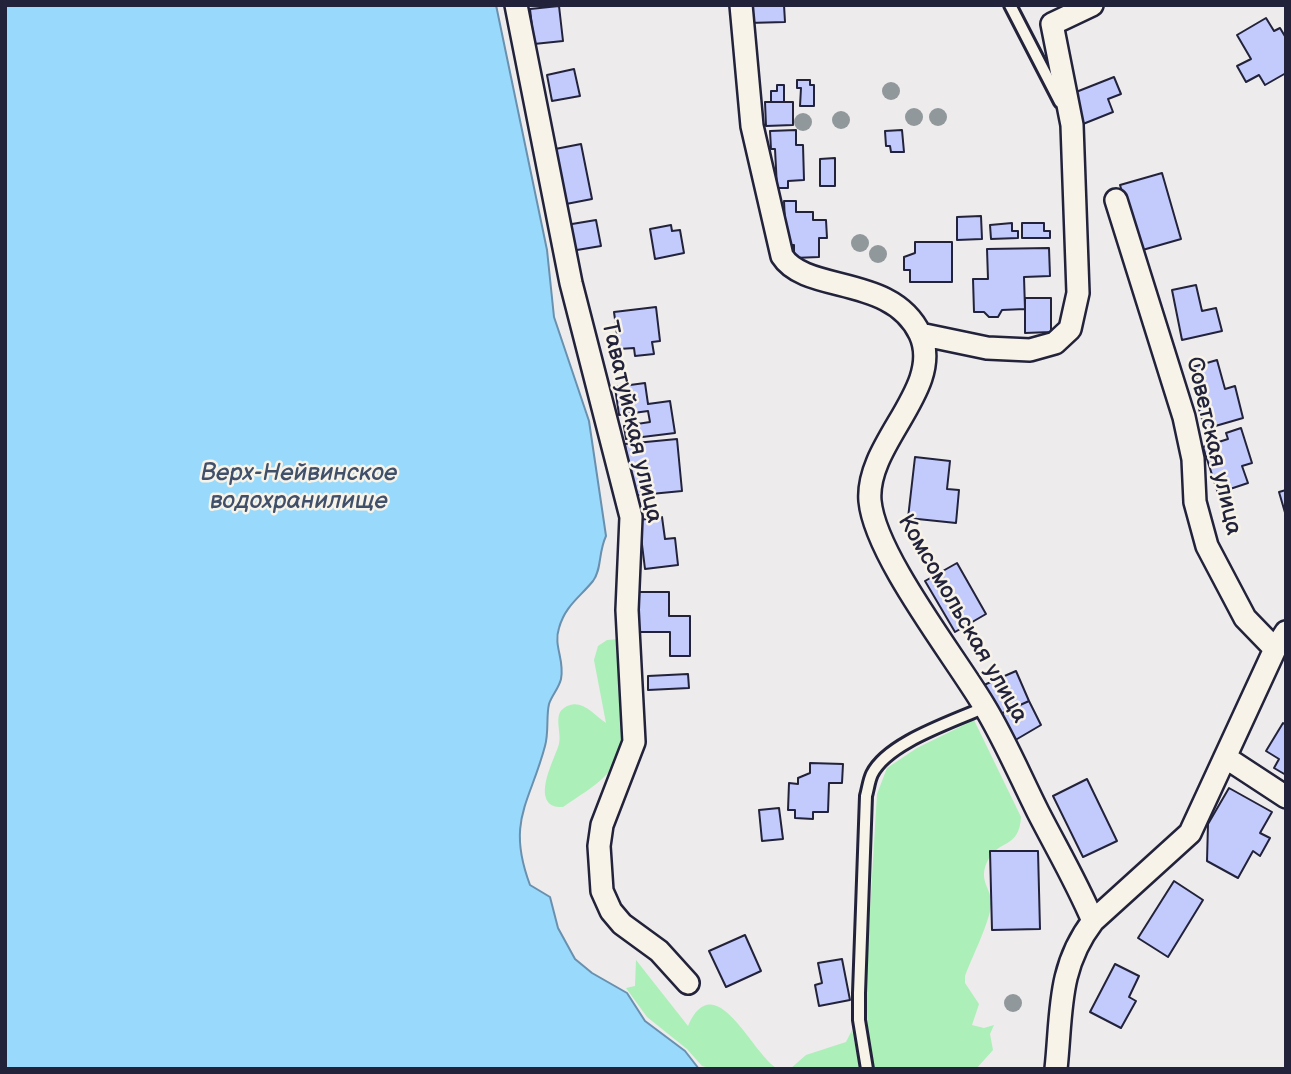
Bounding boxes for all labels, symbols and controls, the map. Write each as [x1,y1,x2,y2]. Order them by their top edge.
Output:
street label: Таватуйская улица [594,318,668,526]
street label: Советская улица [1179,354,1247,538]
water label: Верх-Нейвинское водохранилище [201,460,397,516]
street label: Комсомольская улица [891,510,1033,728]

